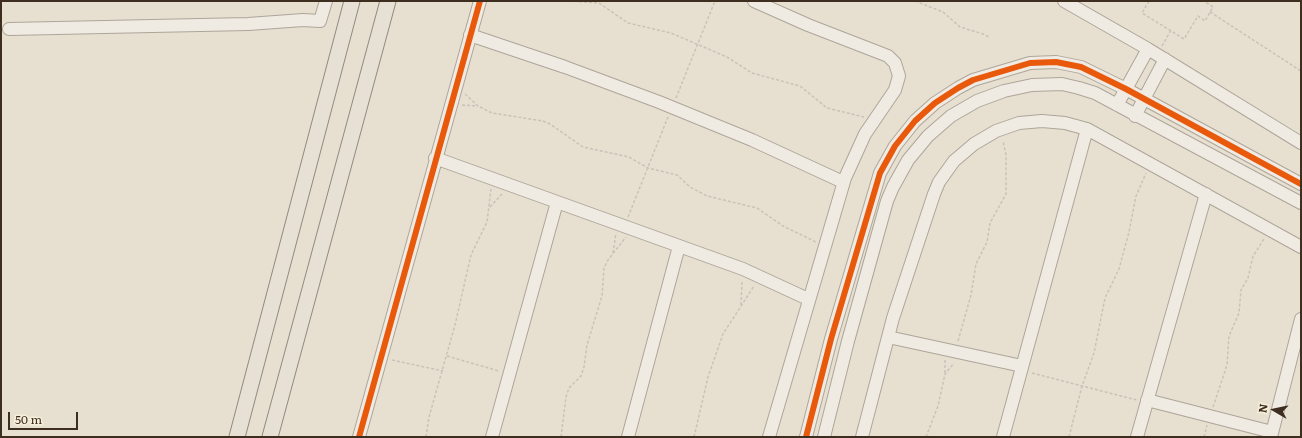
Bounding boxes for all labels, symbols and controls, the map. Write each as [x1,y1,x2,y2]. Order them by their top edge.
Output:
north arrow [1254,390,1294,430]
text: N [1254,402,1271,414]
scale bar [10,404,80,430]
text: 50 m [15,410,42,428]

